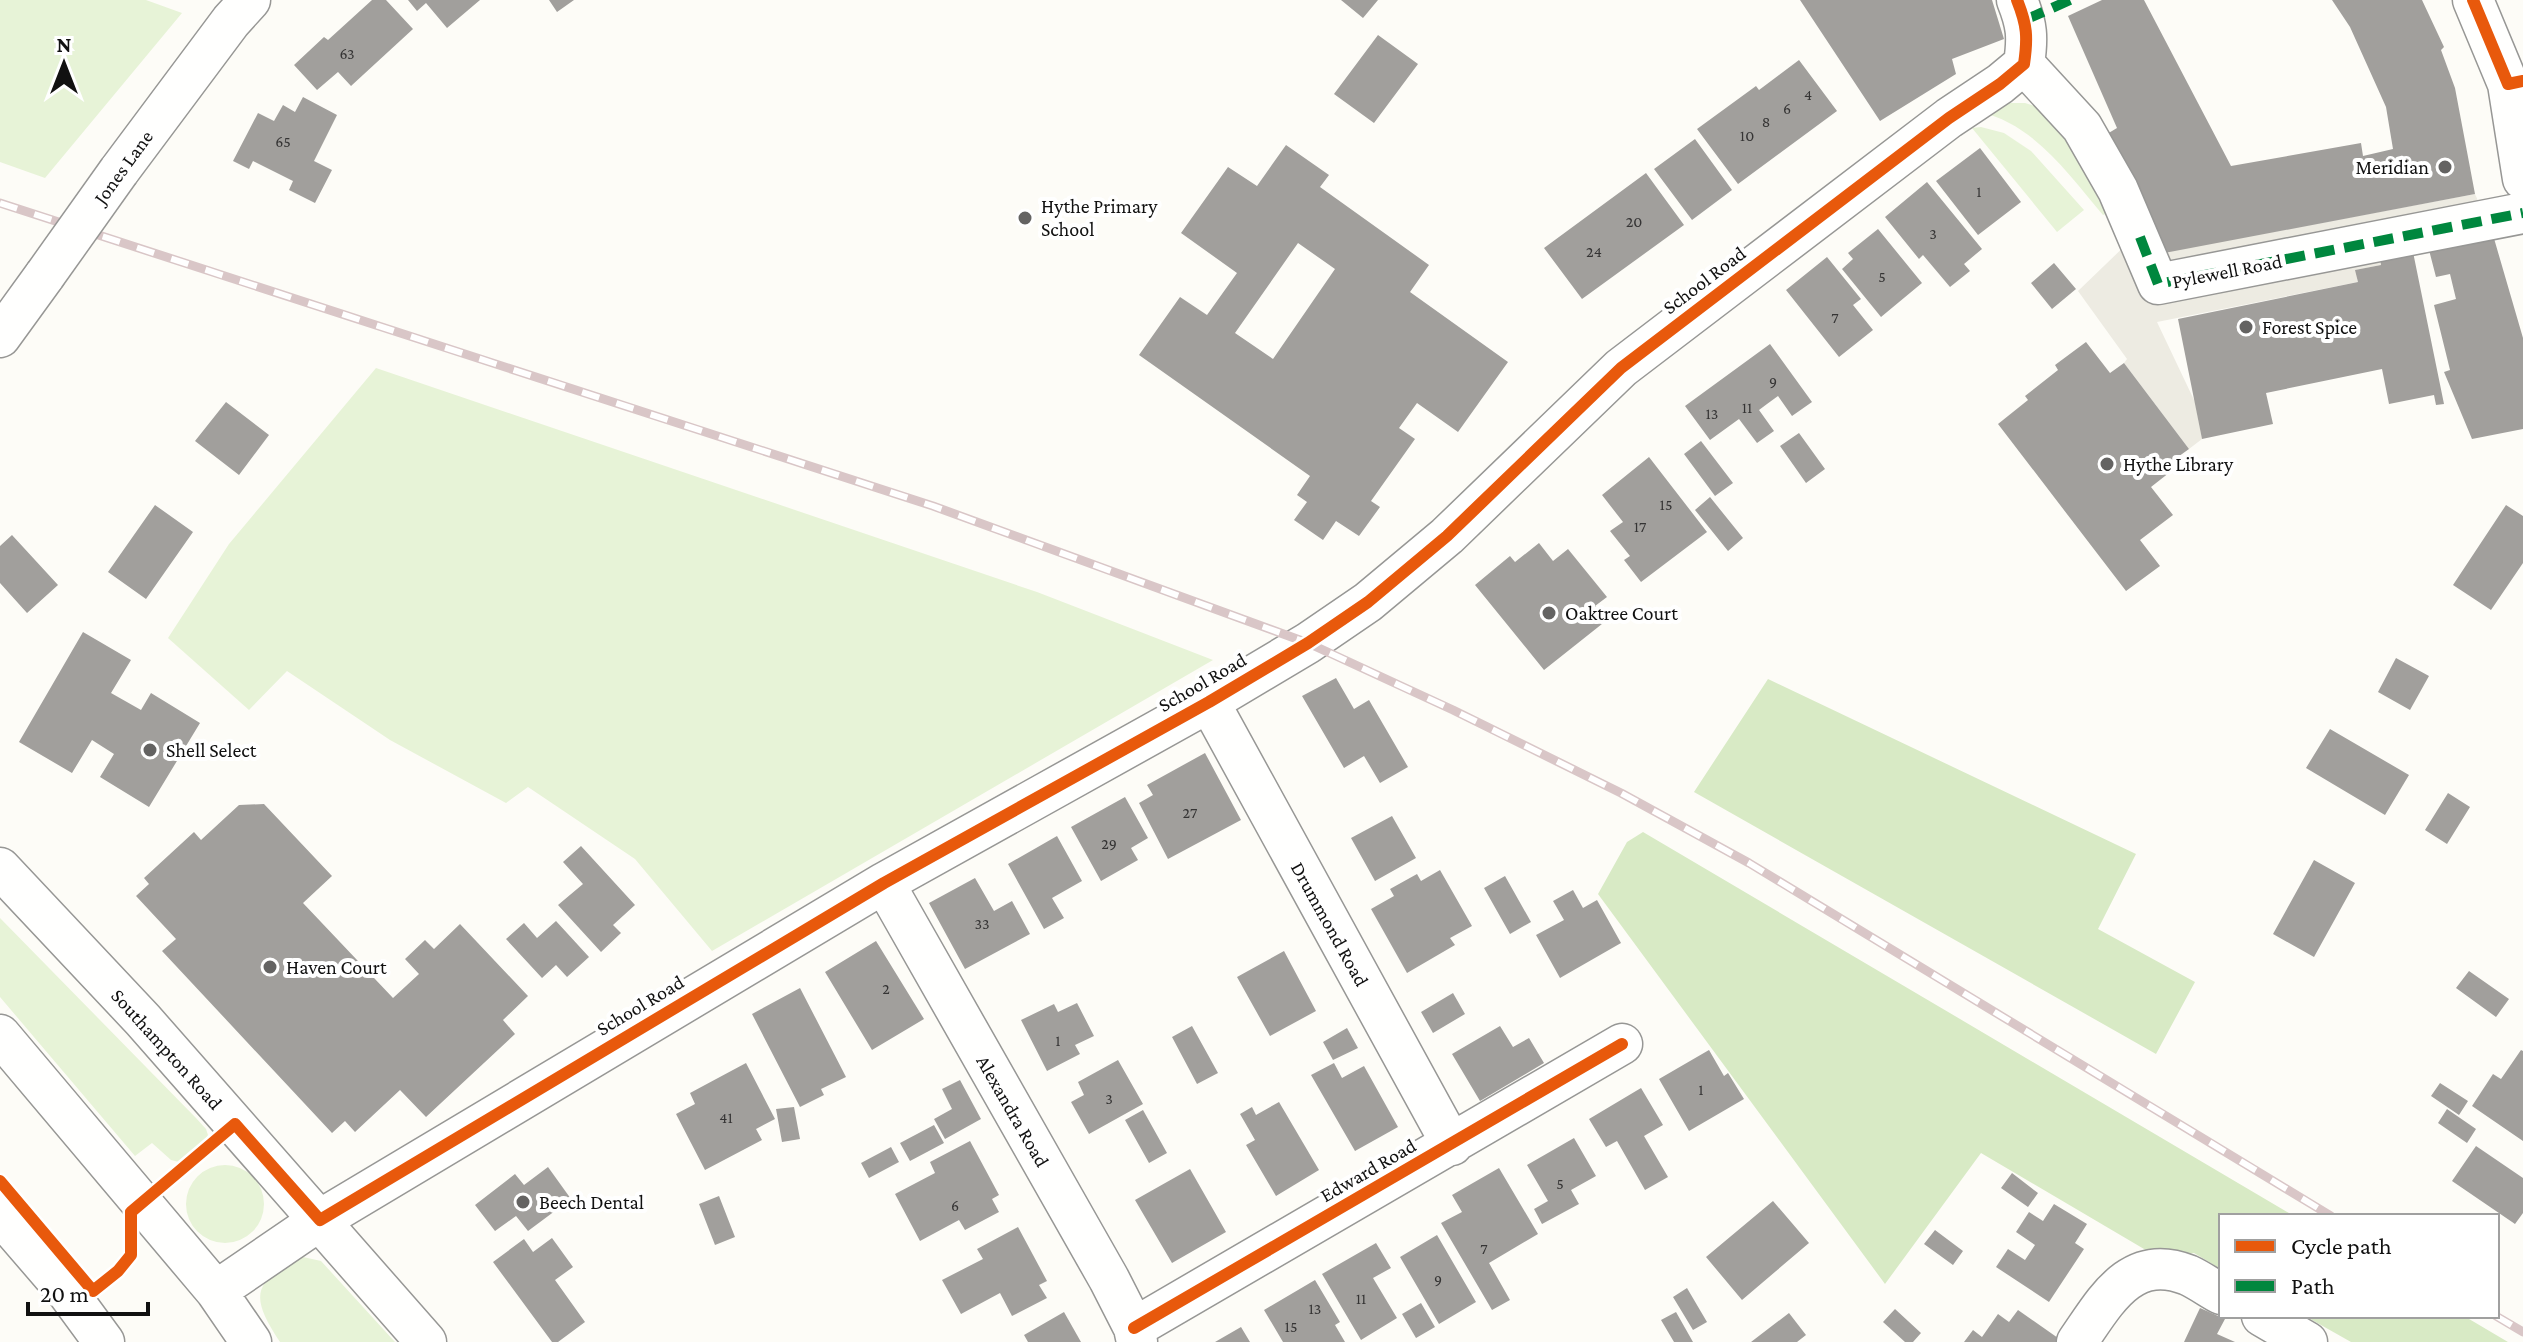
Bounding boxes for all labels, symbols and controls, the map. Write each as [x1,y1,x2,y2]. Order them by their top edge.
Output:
north arrow [24,24,104,104]
text: N [57,32,72,57]
house number: 63 [339,45,355,62]
house number: 4 [1804,86,1812,103]
house number: 6 [1783,100,1791,117]
house number: 8 [1762,113,1770,130]
street label: Jones Lane [88,126,158,210]
house number: 10 [1740,127,1754,144]
house number: 65 [275,133,291,150]
place label: Meridian [2356,156,2429,178]
marker: Meridian [2436,158,2454,176]
house number: 1 [1976,183,1982,200]
place label: Hythe Primary School [1041,195,1158,240]
marker: Hythe Primary School [1016,209,1034,227]
house number: 20 [1626,213,1642,230]
house number: 3 [1929,225,1937,242]
street label: School Road [1658,242,1750,318]
house number: 24 [1586,243,1602,260]
street label: Pylewell Road [2170,249,2284,293]
house number: 5 [1878,268,1886,285]
house number: 7 [1831,309,1839,326]
place label: Forest Spice [2262,316,2357,339]
marker: Forest Spice [2237,318,2255,336]
house number: 9 [1769,373,1777,390]
house number: 11 [1742,399,1752,416]
house number: 13 [1706,405,1718,422]
place label: Hythe Library [2123,453,2234,476]
marker: Hythe Library [2098,455,2116,473]
house number: 15 [1660,496,1672,513]
house number: 17 [1634,518,1647,535]
place label: Oaktree Court [1565,602,1678,624]
marker: Oaktree Court [1540,604,1558,622]
street label: School Road [1154,648,1250,716]
place label: Shell Select [166,739,257,761]
marker: Shell Select [141,741,159,759]
house number: 27 [1183,804,1198,821]
house number: 29 [1101,835,1117,852]
street label: Drummond Road [1287,858,1373,990]
house number: 33 [974,915,990,932]
place label: Haven Court [286,956,387,978]
marker: Haven Court [261,958,279,976]
street label: School Road [592,970,688,1040]
house number: 2 [882,980,890,997]
street label: Southampton Road [106,984,227,1115]
house number: 1 [1055,1032,1061,1049]
street label: Alexandra Road [972,1051,1054,1171]
house number: 1 [1698,1081,1704,1098]
house number: 3 [1105,1090,1113,1107]
house number: 41 [719,1109,733,1126]
street label: Edward Road [1316,1134,1420,1206]
house number: 5 [1556,1175,1564,1192]
place label: Beech Dental [539,1191,644,1213]
marker: Beech Dental [514,1193,532,1211]
house number: 6 [951,1197,959,1214]
legend [2219,1214,2499,1318]
text: Cycle path [2291,1232,2392,1259]
house number: 7 [1480,1240,1488,1257]
scale bar [28,1266,148,1316]
house number: 9 [1434,1271,1442,1288]
text: Path [2291,1272,2335,1299]
text: 20 m [40,1280,89,1307]
house number: 11 [1356,1290,1366,1307]
house number: 13 [1309,1300,1321,1317]
house number: 15 [1285,1318,1297,1335]

